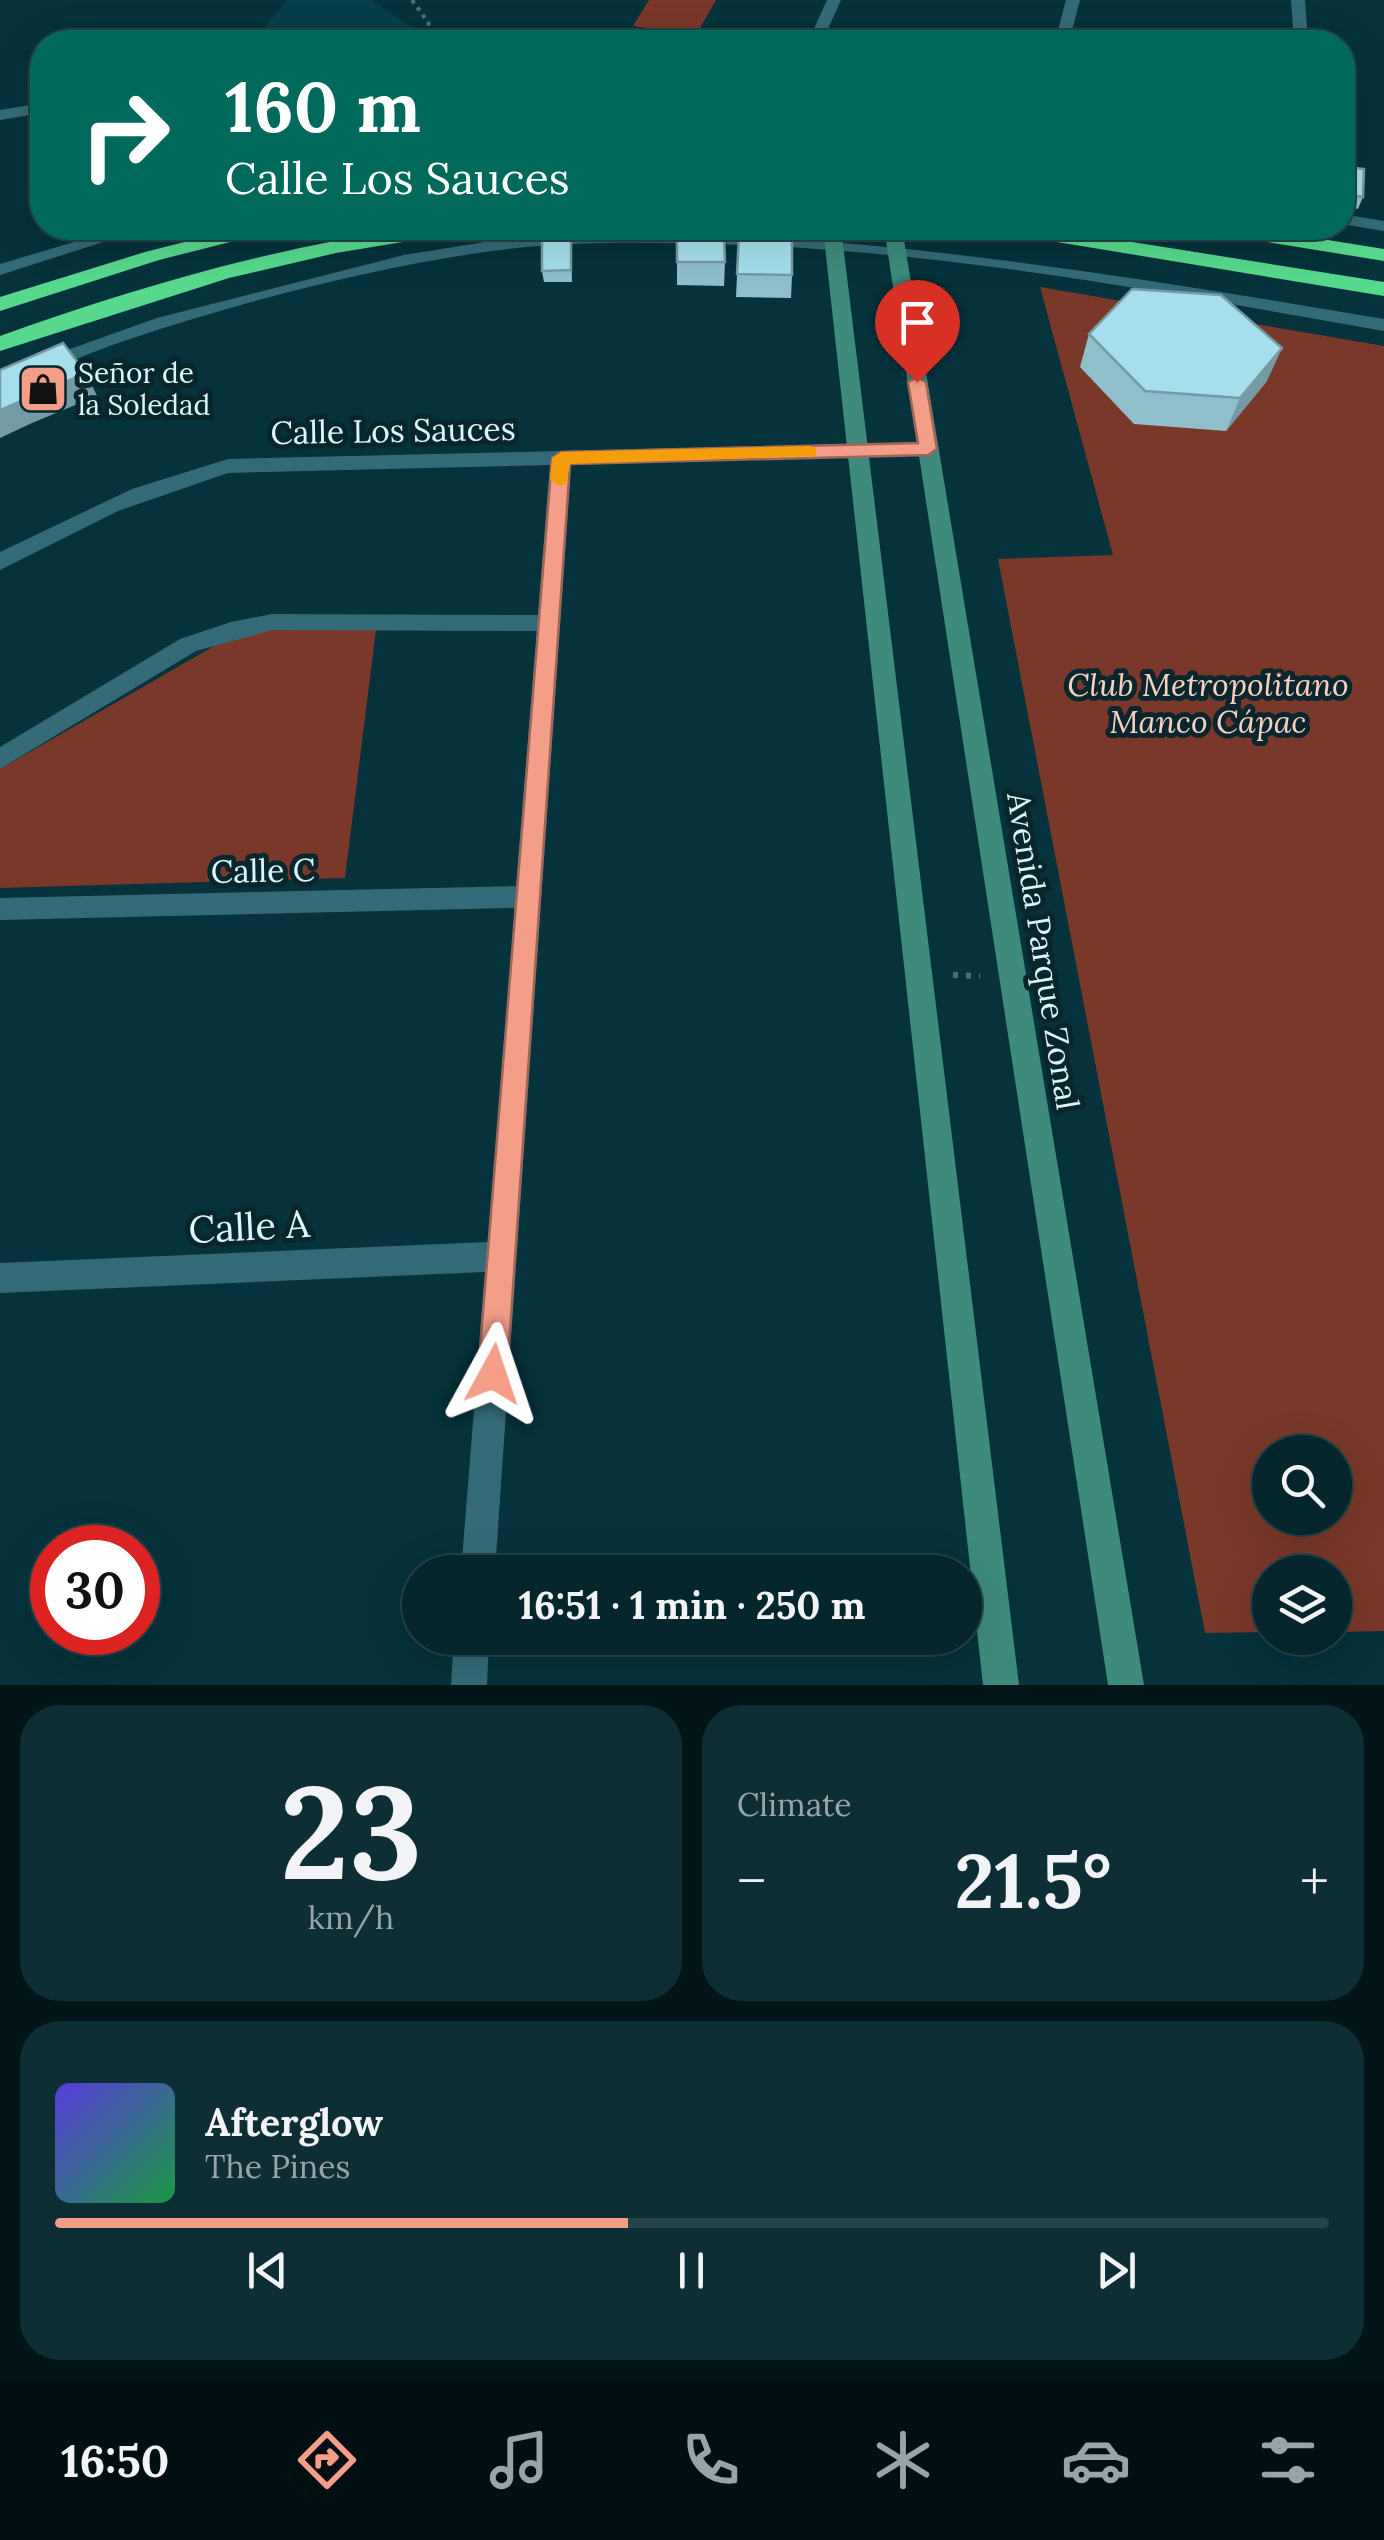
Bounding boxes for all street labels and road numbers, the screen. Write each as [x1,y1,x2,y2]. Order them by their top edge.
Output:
street label: Calle Los Sauces [270,408,516,453]
street label: Avenida Parque Zonal [998,788,1089,1113]
street label: Calle C [210,849,316,892]
street label: Calle A [187,1199,312,1253]

